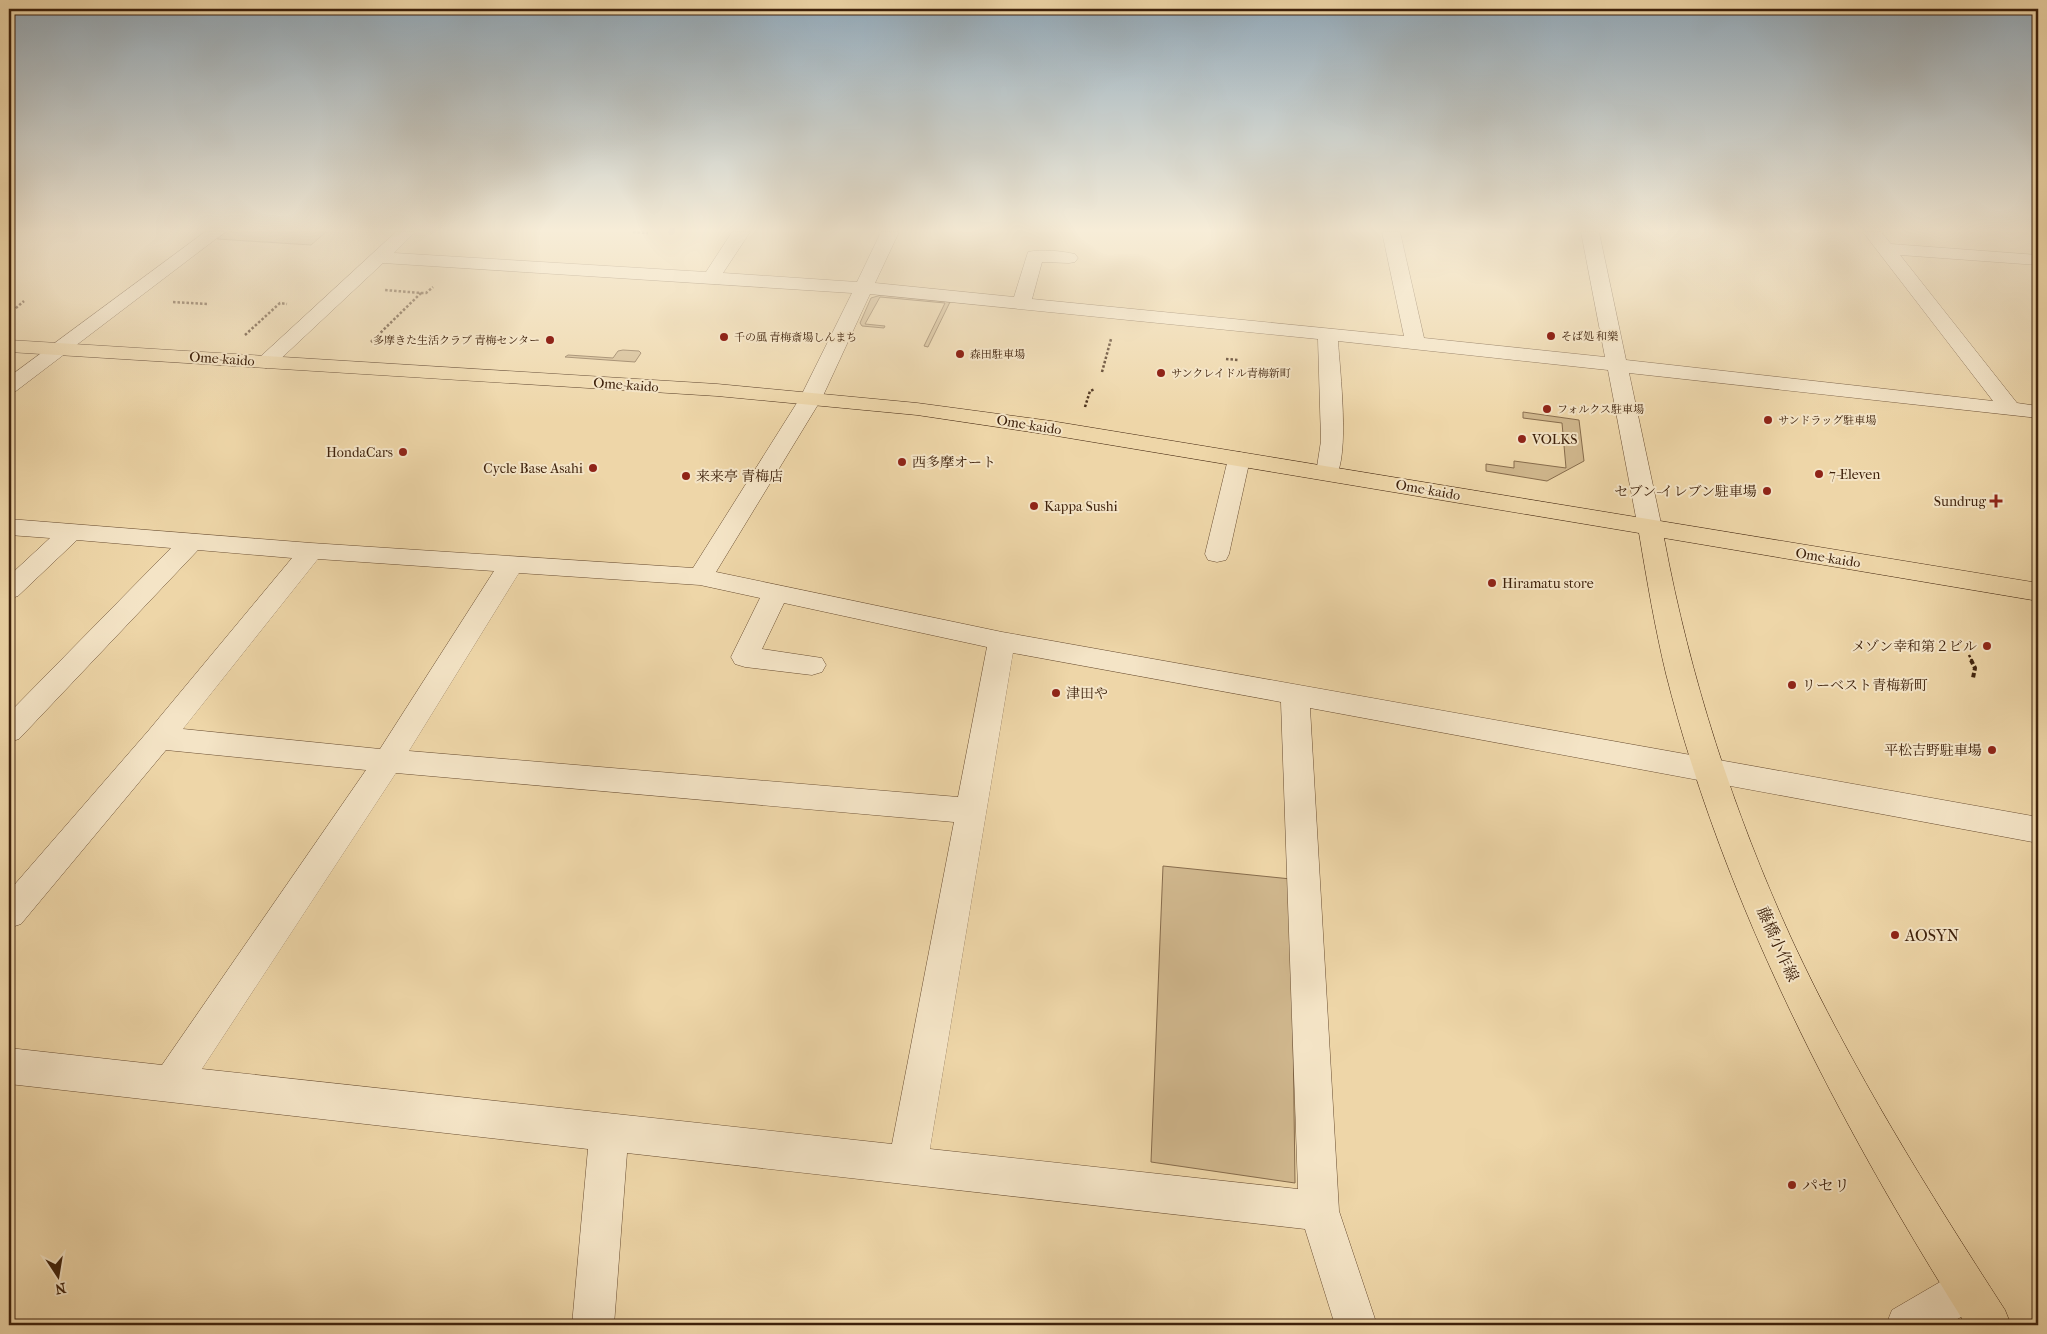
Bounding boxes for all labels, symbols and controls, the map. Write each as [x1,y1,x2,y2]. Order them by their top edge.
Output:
marker: そば処 和樂 [1545,330,1557,342]
place label: そば処 和樂 [1561,330,1618,343]
marker: 千の風 青梅斎場しんまち [718,331,730,343]
place label: 千の風 青梅斎場しんまち [734,331,857,344]
place label: 多摩きた生活クラブ 青梅センター [373,334,540,347]
marker: 多摩きた生活クラブ 青梅センター [544,334,556,346]
street label: Ome-kaido [189,348,255,370]
marker: 森田駐車場 [954,348,966,360]
place label: 森田駐車場 [970,348,1025,361]
marker: サンクレイドル青梅新町 [1155,367,1167,379]
place label: サンクレイドル青梅新町 [1171,367,1291,380]
street label: Ome-kaido [593,374,659,396]
marker: フォルクス駐車場 [1541,403,1553,415]
place label: フォルクス駐車場 [1557,403,1644,416]
street label: Ome-kaido [995,411,1063,439]
marker: サンドラッグ駐車場 [1762,414,1774,426]
place label: サンドラッグ駐車場 [1778,414,1876,427]
place label: VOLKS [1531,431,1578,448]
marker: VOLKS [1516,433,1528,445]
place label: HondaCars [326,444,393,461]
marker: HondaCars [397,446,409,458]
place label: 西多摩オート [912,454,996,471]
marker: 西多摩オート [896,456,908,468]
place label: Cycle Base Asahi [483,460,583,477]
marker: Cycle Base Asahi [587,462,599,474]
place label: 7-Eleven [1829,466,1880,483]
place label: 来来亭 青梅店 [696,468,783,485]
marker: 7-Eleven [1813,468,1825,480]
marker: 来来亭 青梅店 [680,470,692,482]
street label: Ome-kaido [1394,476,1462,504]
place label: セブン-イレブン駐車場 [1614,483,1757,500]
marker: セブン-イレブン駐車場 [1761,485,1773,497]
place label: Sundrug [1934,493,1987,510]
marker: Sundrug [1990,495,2002,507]
place label: Kappa Sushi [1044,498,1118,515]
marker: Kappa Sushi [1028,500,1040,512]
street label: Ome-kaido [1794,544,1862,572]
place label: Hiramatu store [1502,575,1594,592]
marker: Hiramatu store [1486,577,1498,589]
place label: メゾン幸和第２ビル [1851,638,1977,655]
marker: メゾン幸和第２ビル [1981,640,1993,652]
place label: リーベスト青梅新町 [1802,677,1928,694]
marker: リーベスト青梅新町 [1786,679,1798,691]
place label: 津田や [1066,685,1108,702]
marker: 津田や [1050,687,1062,699]
place label: 平松吉野駐車場 [1884,742,1982,759]
marker: 平松吉野駐車場 [1986,744,1998,756]
street label: 藤橋小作線 [1753,904,1803,984]
place label: AOSYN [1904,926,1959,945]
marker: AOSYN [1889,929,1901,941]
place label: パセリ [1802,1176,1850,1195]
marker: パセリ [1786,1179,1798,1191]
north arrow [32,1252,82,1302]
text: N [53,1279,68,1298]

